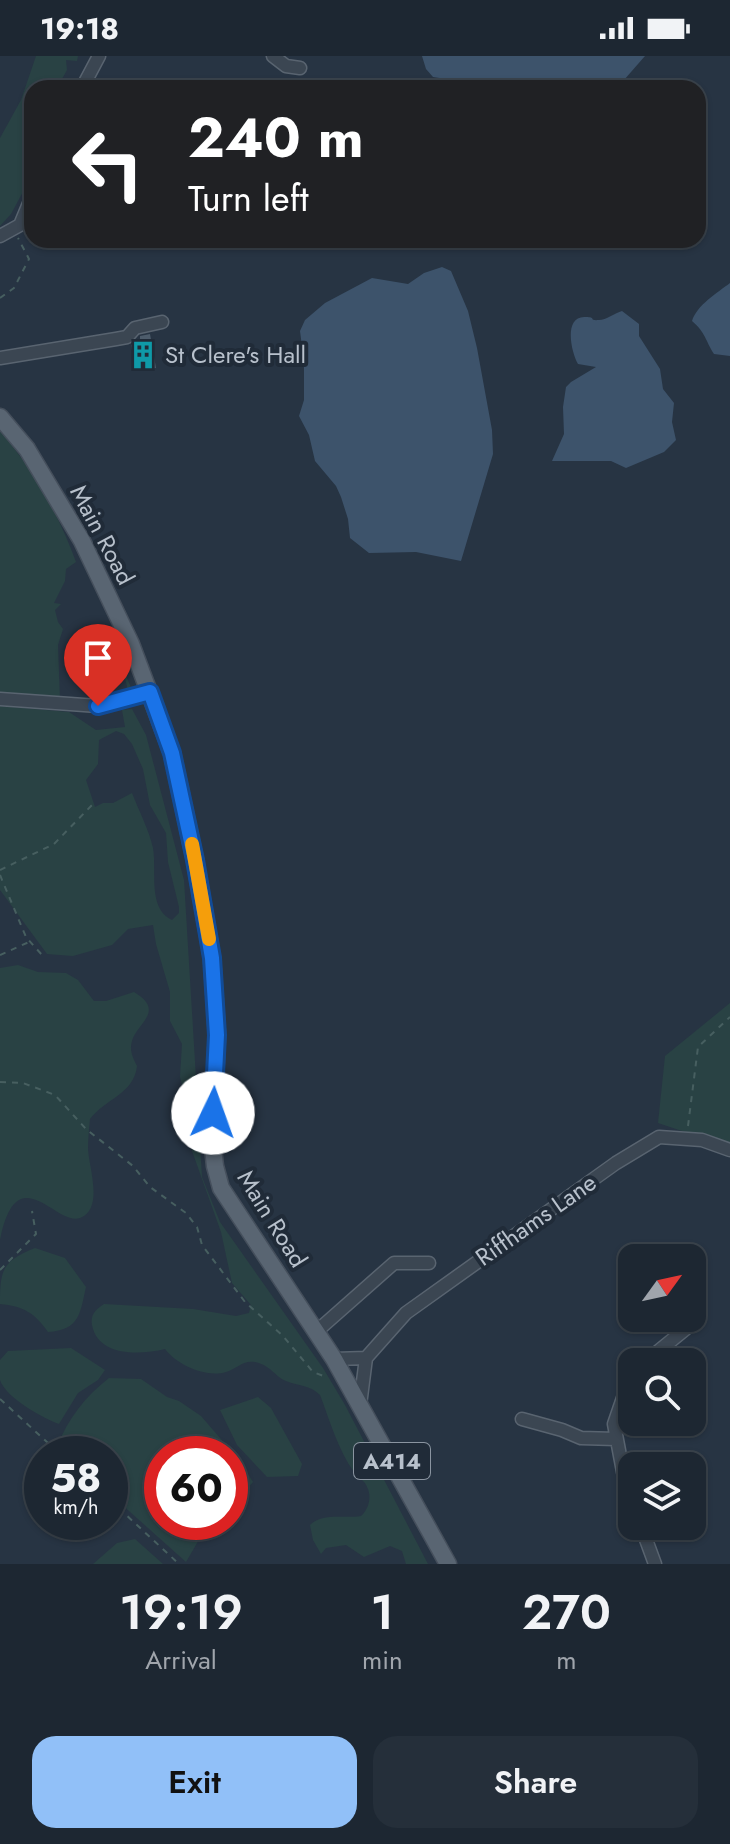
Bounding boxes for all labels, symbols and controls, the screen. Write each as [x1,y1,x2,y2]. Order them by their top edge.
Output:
text: 19:18 [40,7,119,50]
text: 240 m [188,97,364,178]
icon: left [56,112,160,216]
text: Turn left [188,172,309,224]
place label: St Clere's Hall [165,337,306,372]
building icon: St Clere's Hall [128,340,158,370]
street label: Main Road [61,479,143,591]
pin [64,624,132,706]
icon: arrive [76,636,120,680]
position arrow [171,1071,255,1155]
street label: Main Road [229,1163,316,1274]
street label: Riffhams Lane [468,1165,603,1274]
north arrow [618,1244,706,1332]
map controls [618,1244,706,1540]
button: search [618,1348,706,1436]
speed limit sign: 60 [144,1436,248,1540]
road number: A414 [354,1443,430,1479]
text: 58 [51,1449,101,1507]
button: layers [618,1452,706,1540]
text: km/h [53,1493,99,1522]
text: 19:19 [119,1578,243,1647]
text: 1 [371,1578,394,1647]
text: 270 [522,1578,611,1647]
text: Arrival [145,1641,217,1679]
text: min [362,1641,403,1679]
text: m [556,1641,576,1679]
button: Exit [32,1736,357,1828]
button: Share [373,1736,698,1828]

